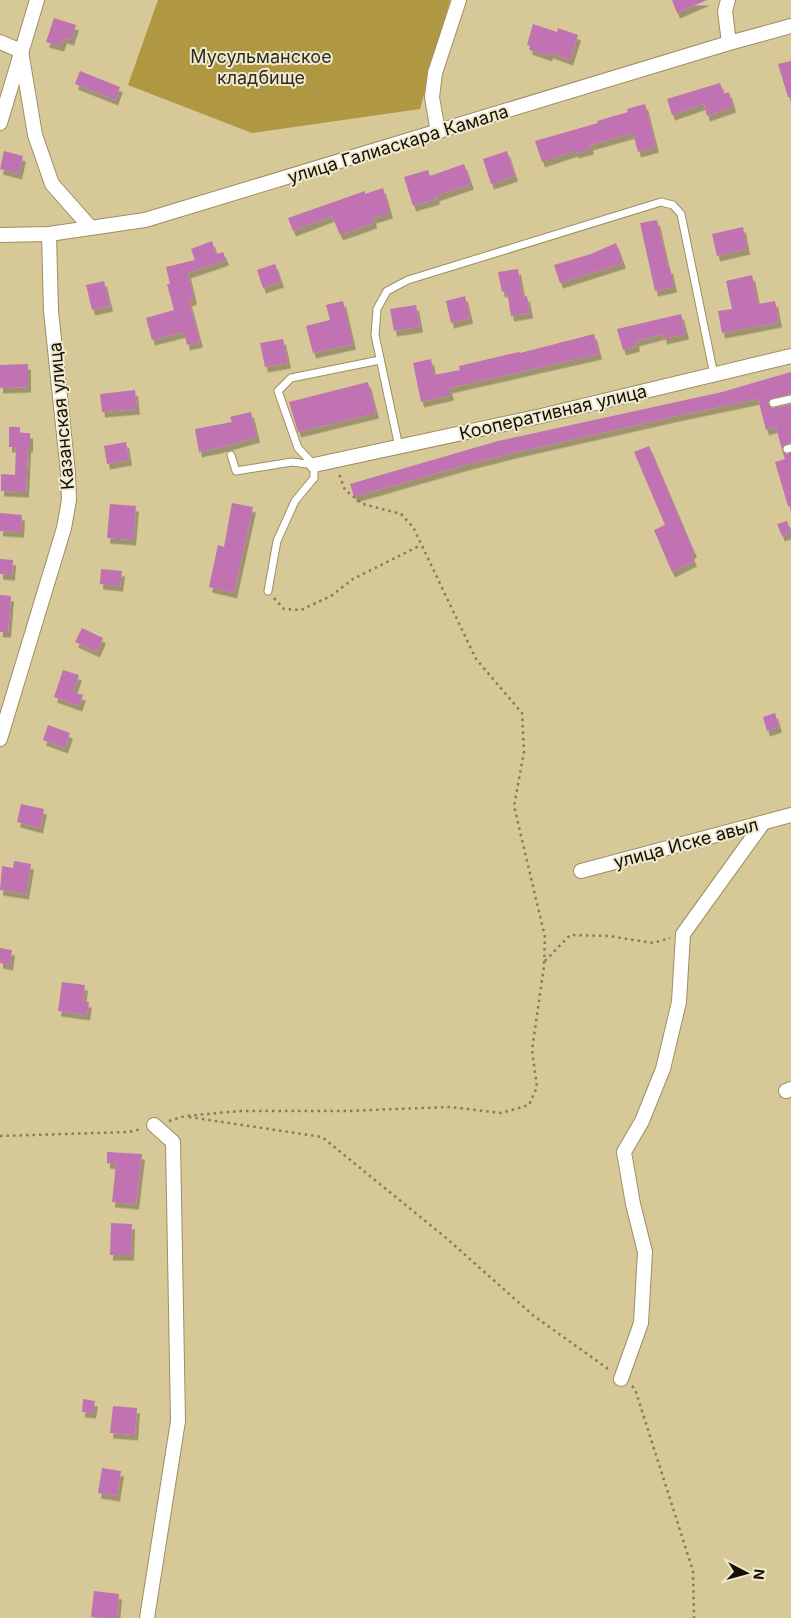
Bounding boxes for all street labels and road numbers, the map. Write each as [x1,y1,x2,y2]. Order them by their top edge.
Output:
street label: улица Галиаскара Камала [285,100,511,188]
street label: Казанская улица [44,341,78,491]
street label: Кооперативная улица [457,380,649,444]
street label: улица Иске авыл [611,814,761,872]

